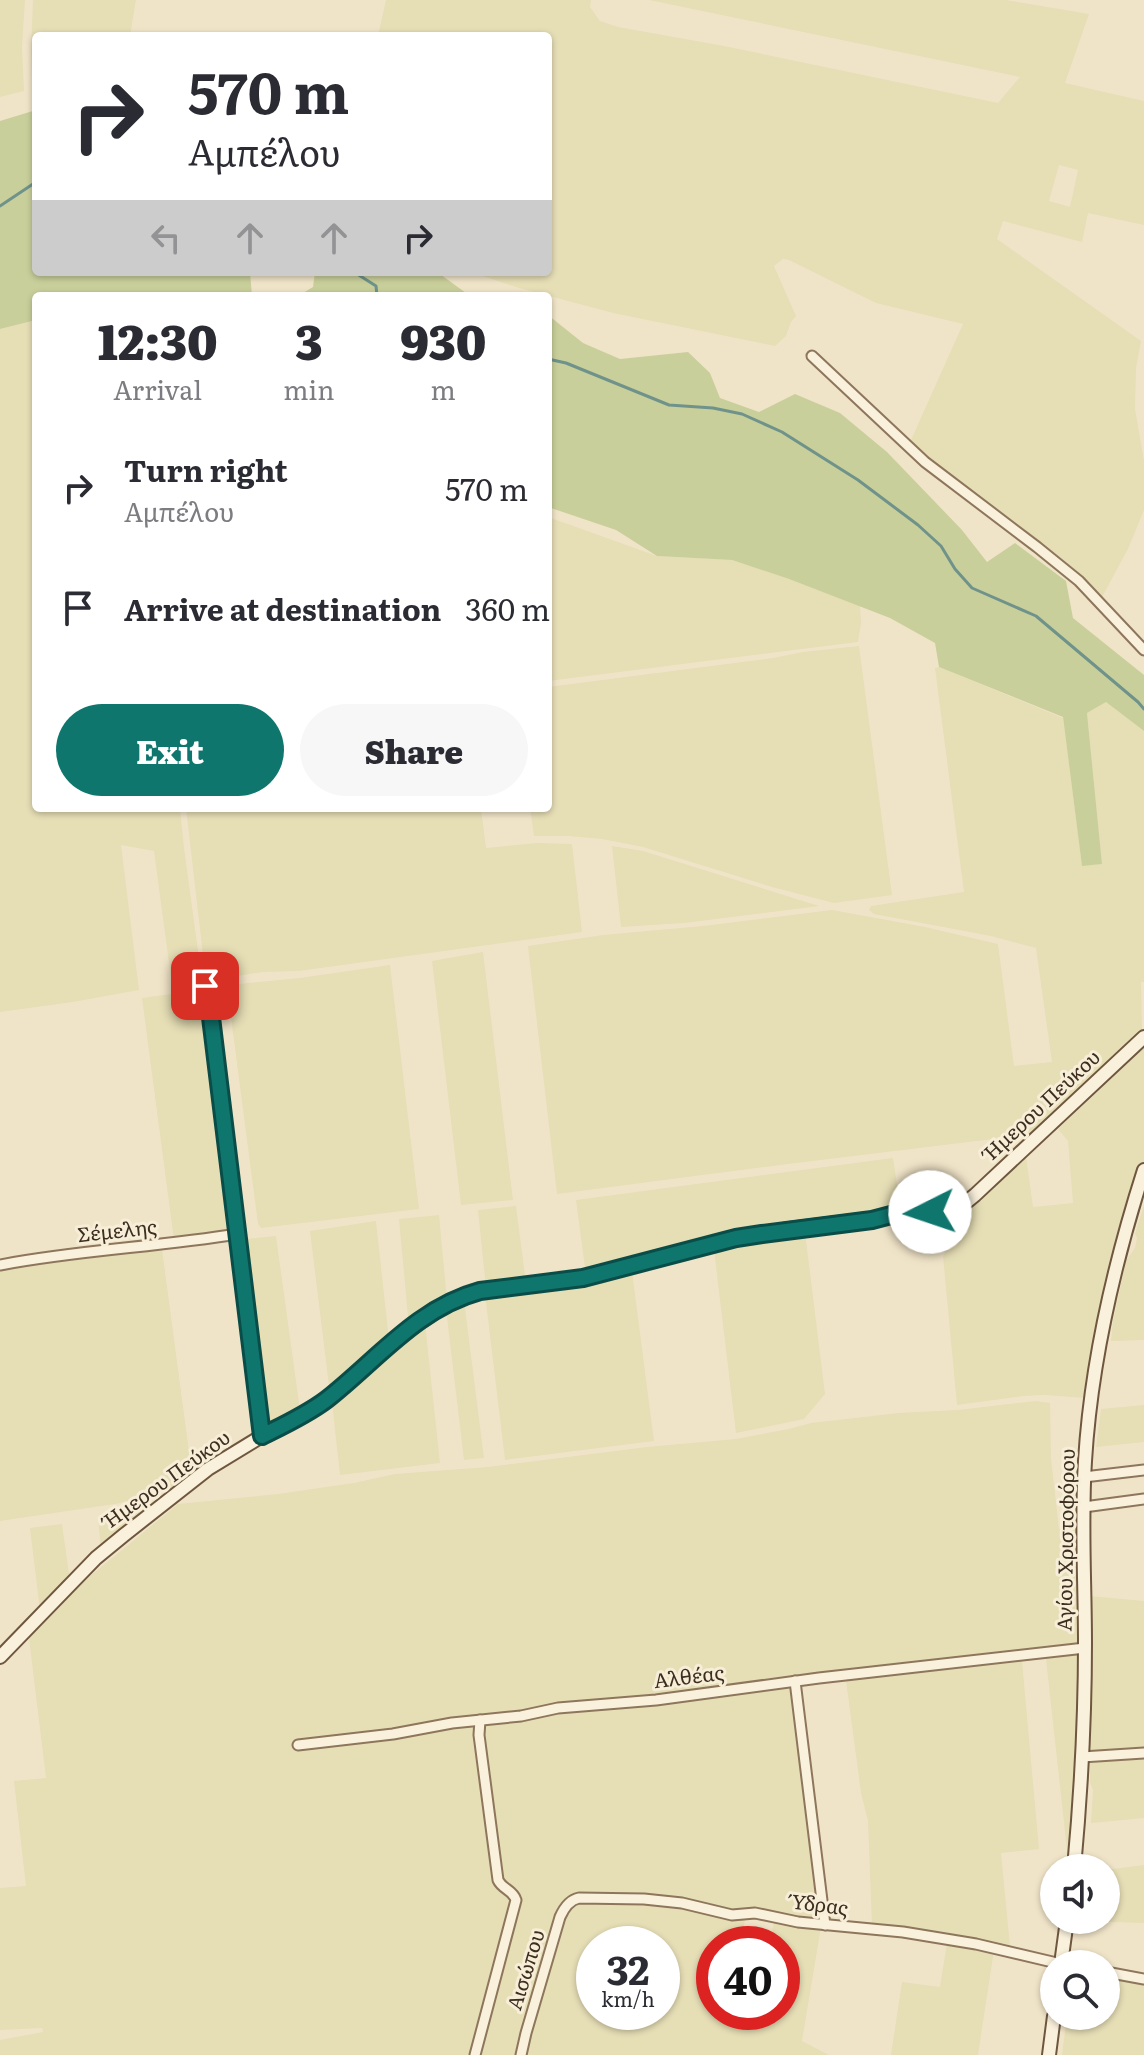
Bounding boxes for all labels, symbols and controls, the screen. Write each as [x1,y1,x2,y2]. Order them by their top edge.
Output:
text: 570 m [188,48,349,131]
icon: right [56,64,160,168]
text: Αμπέλου [188,124,340,177]
icon: left [144,216,188,260]
icon: ahead [228,216,272,260]
icon: ahead [312,216,356,260]
icon: right [396,216,440,260]
text: 12:30 [98,304,218,375]
text: 3 [295,304,322,375]
text: 930 [400,304,486,375]
text: Arrival [113,369,202,408]
text: min [283,369,334,408]
text: m [431,369,456,408]
text: Turn right [124,447,288,491]
icon: right [56,466,100,510]
text: 570 m [445,466,528,510]
text: Αμπέλου [124,491,234,530]
icon: arrive [56,586,100,630]
text: Arrive at destination [124,586,441,630]
text: 360 m [465,586,550,630]
button: Exit [56,704,284,796]
button: Share [300,704,528,796]
pin [171,952,239,1020]
icon: arrive [183,964,227,1008]
street label: Ήμερου Πεύκου [973,1041,1106,1168]
position arrow [888,1170,972,1254]
street label: Σέμελης [75,1210,158,1248]
street label: Ήμερου Πεύκου [93,1421,235,1536]
street label: Αγίου Χριστοφόρου [1047,1448,1081,1632]
street label: Αλθέας [652,1656,726,1694]
map controls [1040,1854,1120,2030]
button: sound [1040,1854,1120,1934]
street label: Ύδρας [785,1884,850,1921]
street label: Αισώπου [498,1925,551,2013]
speed limit sign: 40 [696,1926,800,2030]
text: 32 [606,1938,650,1997]
button: search [1040,1950,1120,2030]
text: km/h [601,1983,655,2013]

